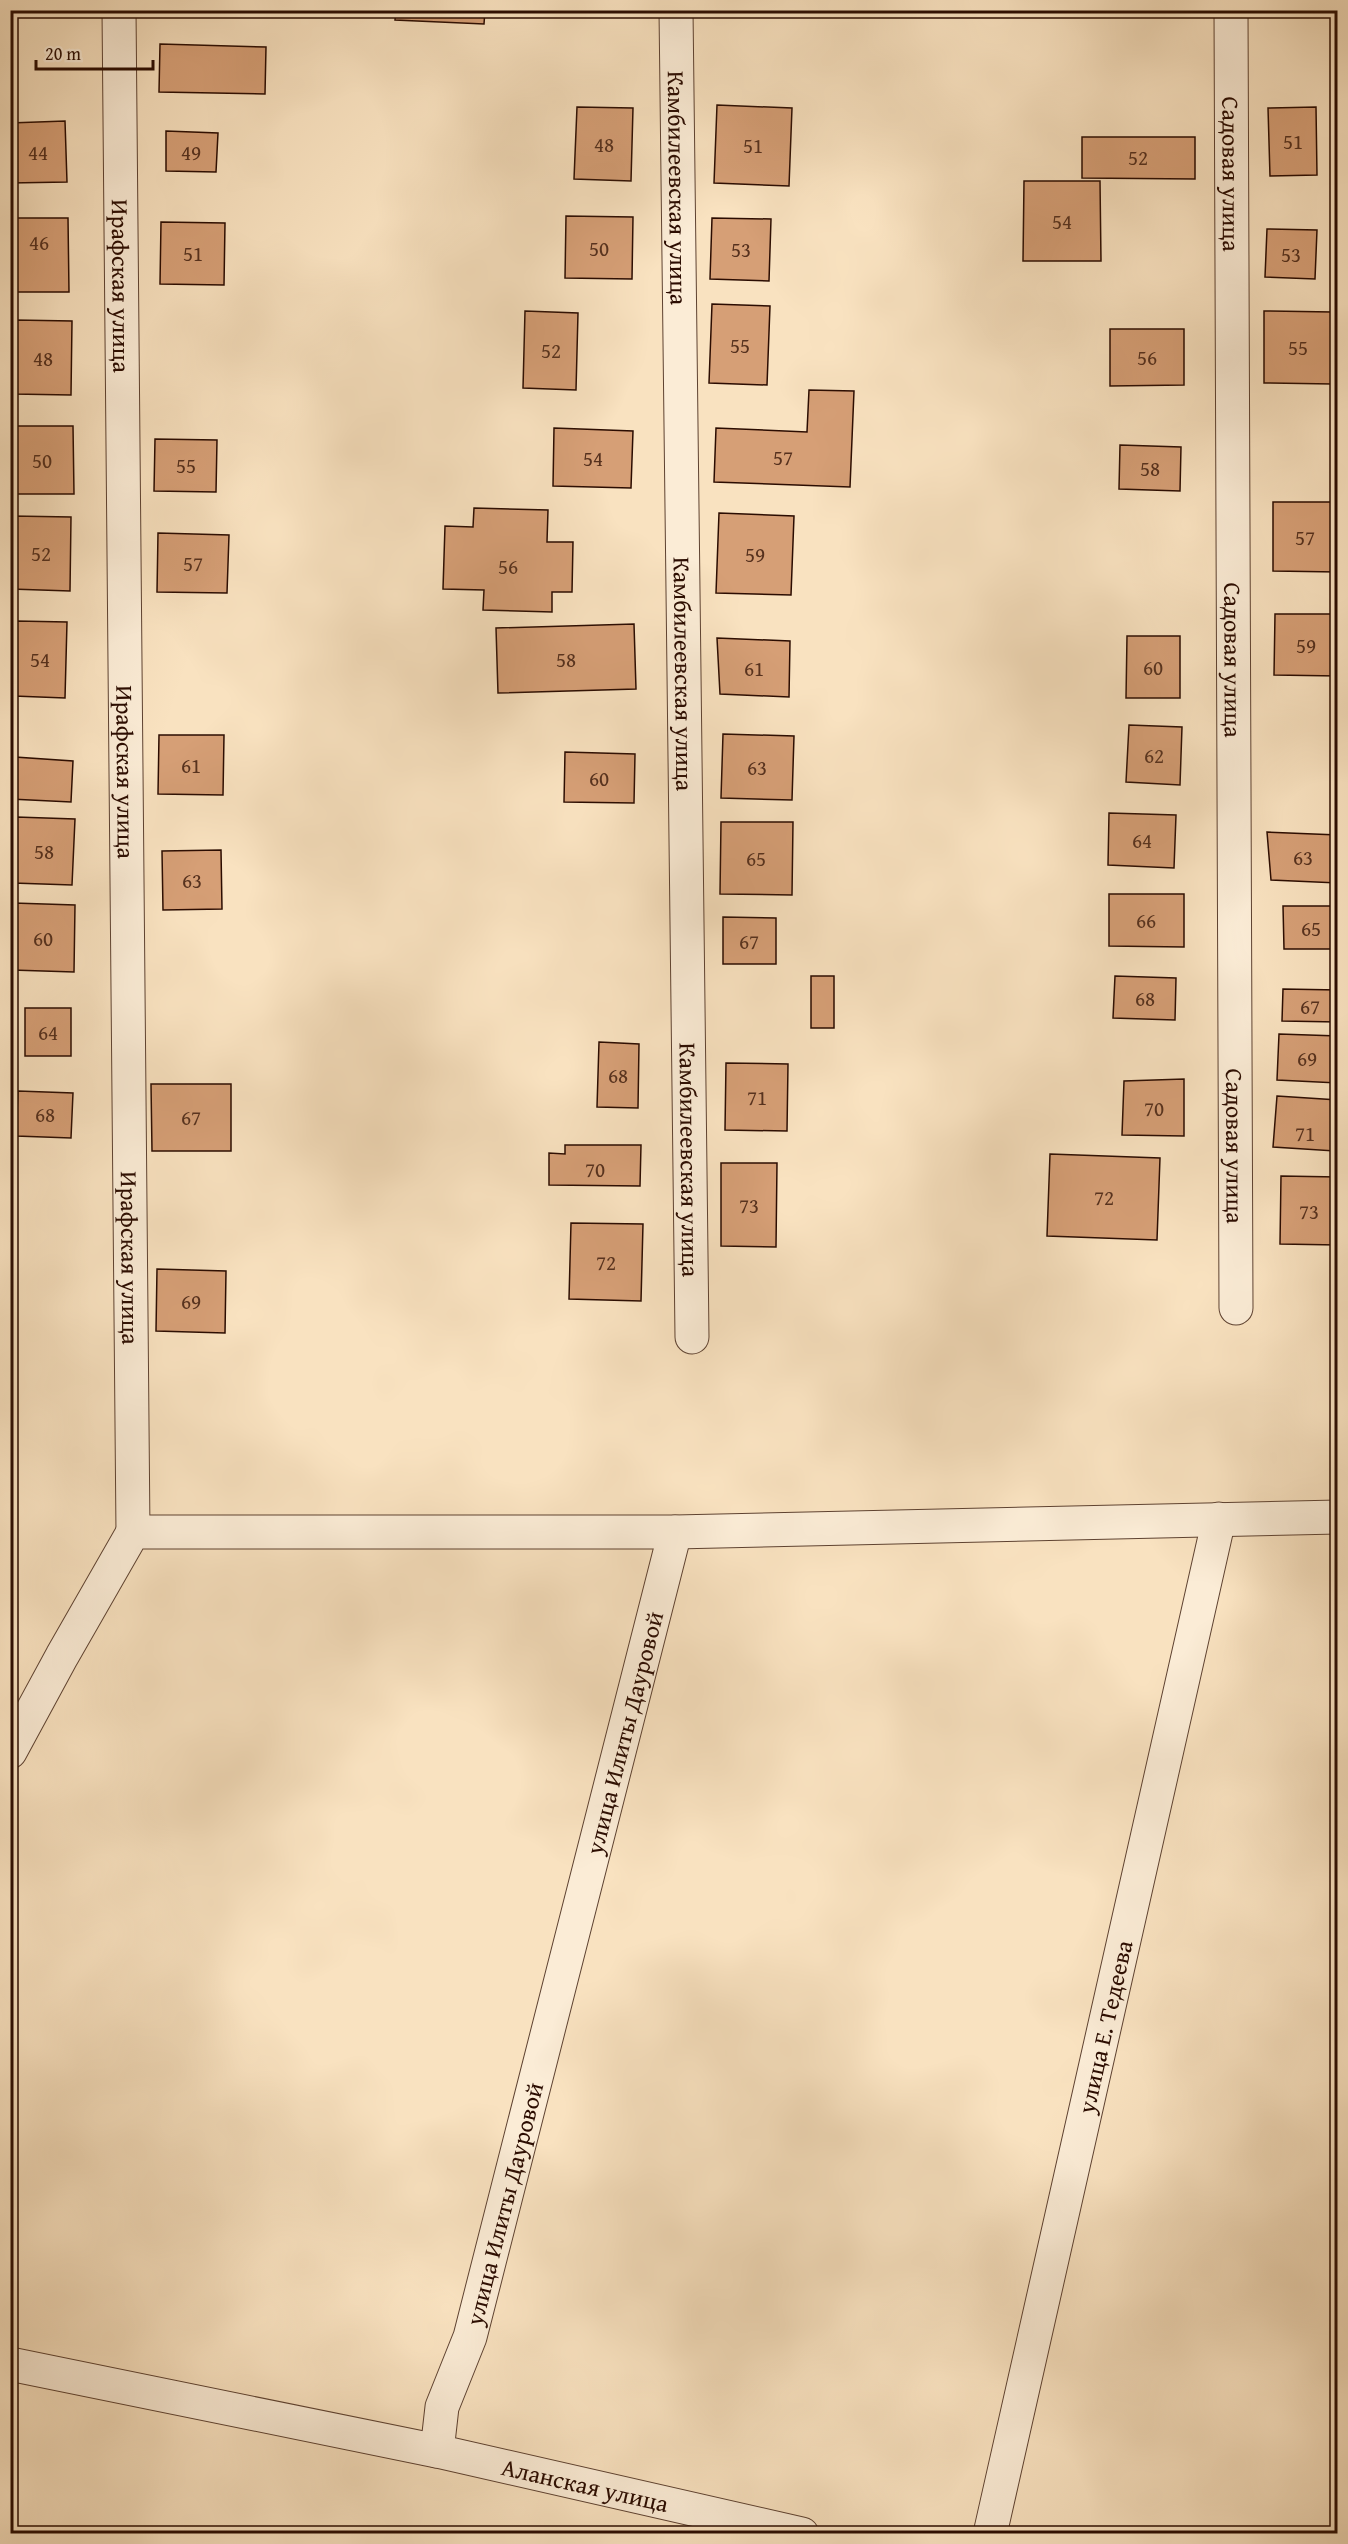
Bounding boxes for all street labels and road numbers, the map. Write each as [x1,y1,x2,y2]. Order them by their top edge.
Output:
street label: Камбилеевская улица [659,71,697,306]
street label: Садовая улица [1214,96,1249,252]
street label: Ирафская улица [103,199,140,373]
street label: Камбилеевская улица [665,557,703,792]
street label: Садовая улица [1216,582,1251,738]
street label: Ирафская улица [108,685,144,859]
street label: Камбилеевская улица [671,1043,709,1278]
street label: Садовая улица [1218,1068,1253,1224]
street label: Ирафская улица [112,1171,149,1345]
street label: улица Илиты Дауровой [576,1607,672,1859]
street label: улица Е. Тедеева [1068,1936,1141,2118]
street label: улица Илиты Дауровой [456,2078,552,2330]
street label: Аланская улица [498,2449,673,2521]

